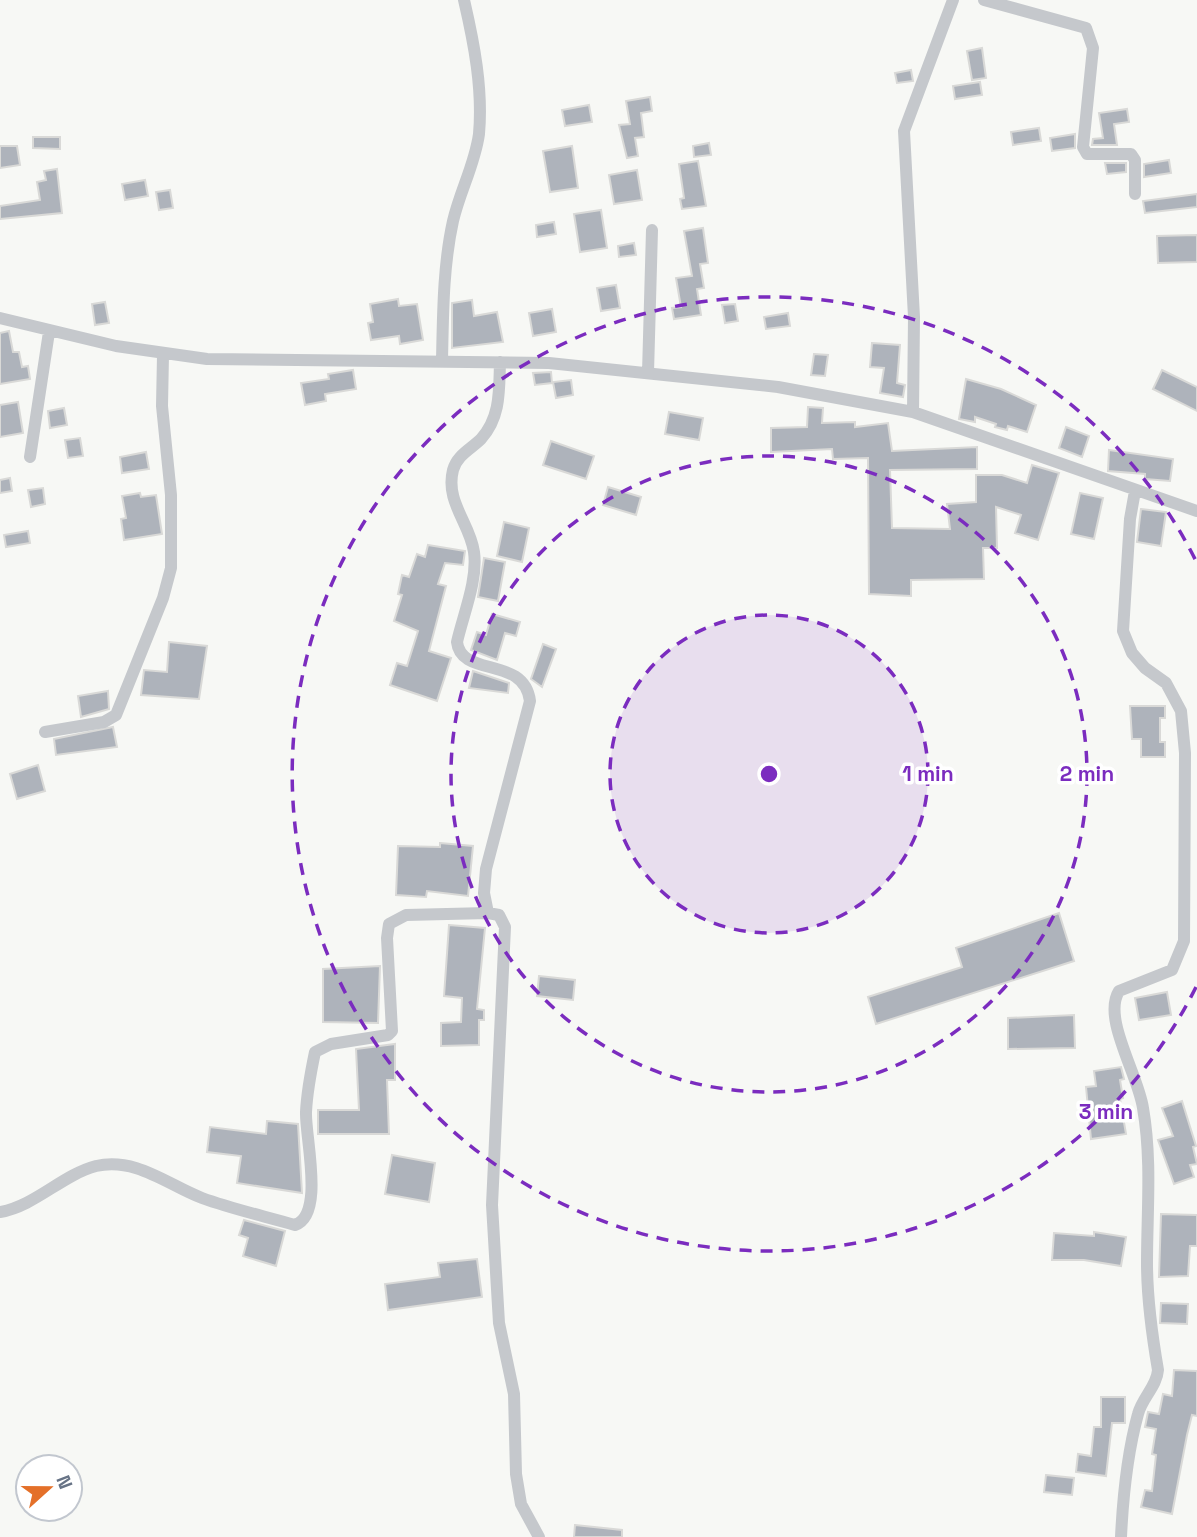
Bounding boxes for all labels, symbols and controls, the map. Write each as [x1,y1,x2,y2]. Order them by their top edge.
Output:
text: 1 min [902,760,954,787]
text: 2 min [1060,760,1114,787]
centre of rings [757,762,781,786]
text: 3 min [1079,1098,1133,1125]
north arrow [14,1453,84,1523]
text: N [50,1472,78,1493]

